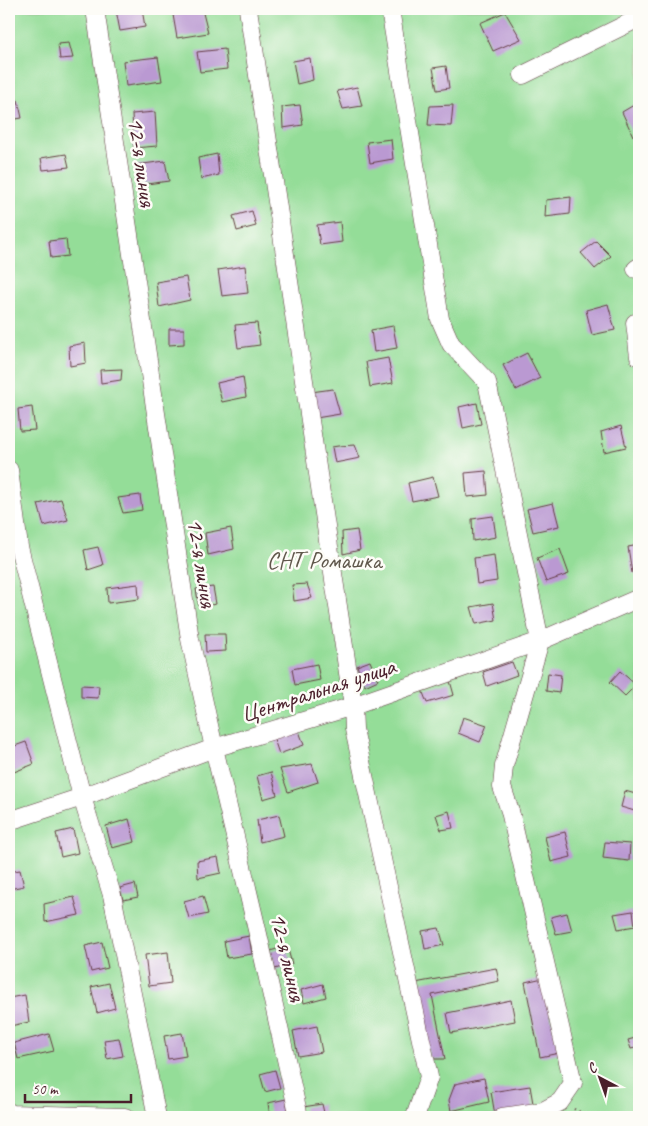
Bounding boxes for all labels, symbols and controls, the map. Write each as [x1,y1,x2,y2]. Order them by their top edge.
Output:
street label: 12-я линия [121,115,163,210]
street label: 12-я линия [180,516,224,611]
park label: СНТ Ромашка [267,545,383,575]
street label: Центральная улица [237,650,401,729]
street label: 12-я линия [263,910,313,1005]
north arrow [576,1054,626,1104]
text: С [584,1059,602,1077]
scale bar [25,1071,131,1103]
text: 50 m [32,1080,59,1099]

